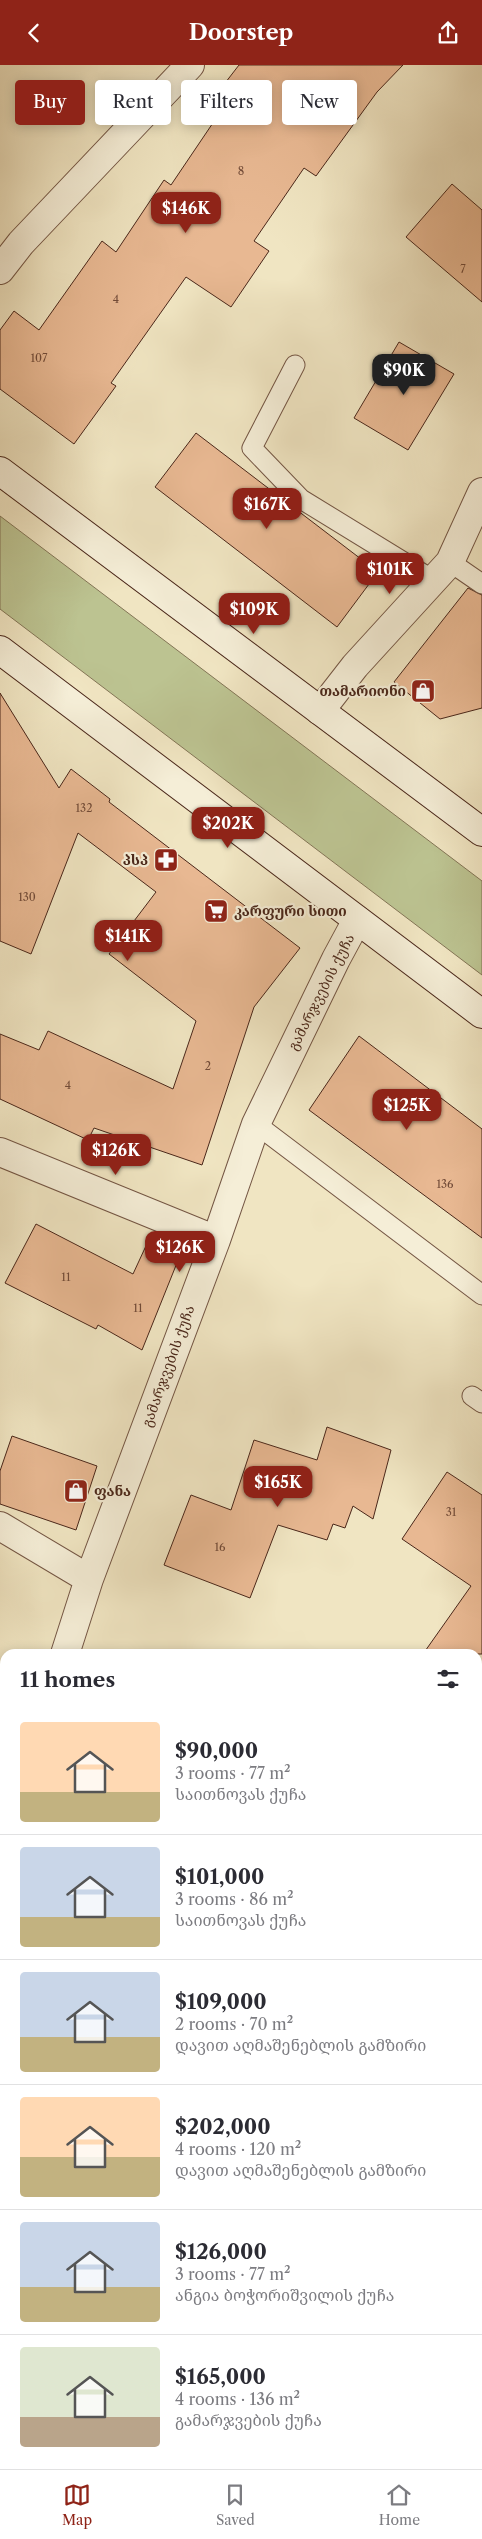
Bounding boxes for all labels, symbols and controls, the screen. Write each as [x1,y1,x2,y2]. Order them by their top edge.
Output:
icon: back [20,19,48,47]
text: Doorstep [189,19,293,46]
icon: share [434,19,462,47]
chip: Buy [15,80,85,125]
chip: Rent [95,80,171,125]
chip: Filters [181,80,272,125]
chip: New [282,80,357,125]
house number: 8 [238,164,244,178]
pin: $146K [151,191,221,234]
text: $146K [162,198,210,218]
house number: 7 [460,262,466,276]
house number: 4 [113,292,119,306]
house number: 107 [30,351,48,365]
pin: $90K [374,353,434,396]
text: $90K [383,360,425,380]
pin: $167K [232,487,302,530]
text: $167K [244,494,290,514]
pin: $101K [355,553,425,595]
text: $101K [367,559,413,579]
pin: $109K [219,593,289,635]
text: $109K [230,599,278,619]
shop icon: თამარიონი [410,678,436,704]
place label: თამარიონი [320,682,406,700]
house number: 132 [75,801,93,815]
pin: $202K [193,807,263,849]
text: $202K [203,813,253,833]
pharmacy icon: პსპ [153,847,179,873]
place label: პსპ [123,851,148,869]
house number: 130 [18,890,36,904]
supermarket icon: კარფური სითი [203,898,229,924]
place label: კარფური სითი [234,902,347,920]
pin: $141K [93,919,163,962]
text: $141K [105,926,151,946]
street label: გამარჯვების ქუჩა [284,931,358,1053]
house number: 2 [205,1059,211,1073]
house number: 4 [65,1078,71,1092]
pin: $125K [372,1089,442,1131]
text: $125K [383,1095,431,1115]
pin: $126K [81,1133,151,1176]
text: $126K [92,1140,140,1160]
house number: 136 [436,1177,454,1191]
pin: $126K [145,1231,215,1273]
text: $126K [156,1237,204,1257]
house number: 11 [61,1270,71,1284]
house number: 11 [133,1301,143,1315]
street label: გამარჯვების ქუჩა [138,1303,198,1429]
pin: $165K [243,1465,313,1508]
text: $165K [254,1472,302,1492]
shop icon: ფანა [63,1478,89,1504]
place label: ფანა [94,1482,131,1500]
house number: 31 [446,1505,457,1519]
house number: 16 [214,1540,226,1554]
icon: filters [434,1665,462,1693]
text: 11 homes [20,1667,115,1692]
text: $90,000 [175,1738,258,1763]
icon: home [60,1742,120,1802]
text: 3 rooms · 77 m² [175,1763,291,1783]
text: საითნოვას ქუჩა [175,1784,306,1804]
text: $101,000 [175,1864,264,1889]
icon: home [60,1867,120,1927]
text: 3 rooms · 86 m² [175,1889,294,1909]
text: საითნოვას ქუჩა [175,1910,306,1930]
text: $109,000 [175,1989,267,2014]
icon: home [60,1992,120,2052]
text: 2 rooms · 70 m² [175,2014,293,2034]
text: დავით აღმაშენებლის გამზირი [175,2035,426,2055]
text: $202,000 [175,2114,271,2139]
icon: home [60,2117,120,2177]
text: 4 rooms · 120 m² [175,2139,301,2159]
text: დავით აღმაშენებლის გამზირი [175,2160,426,2180]
text: $126,000 [175,2239,267,2264]
icon: home [60,2242,120,2302]
text: 3 rooms · 77 m² [175,2264,291,2284]
text: ანგია ბოჭორიშვილის ქუჩა [175,2285,394,2305]
text: $165,000 [175,2364,266,2389]
icon: home [60,2367,120,2427]
text: 4 rooms · 136 m² [175,2389,300,2409]
text: გამარჯვების ქუჩა [175,2410,322,2430]
tab: Map [62,2481,92,2529]
tab: Saved [216,2481,255,2529]
tab: Home [379,2481,420,2529]

